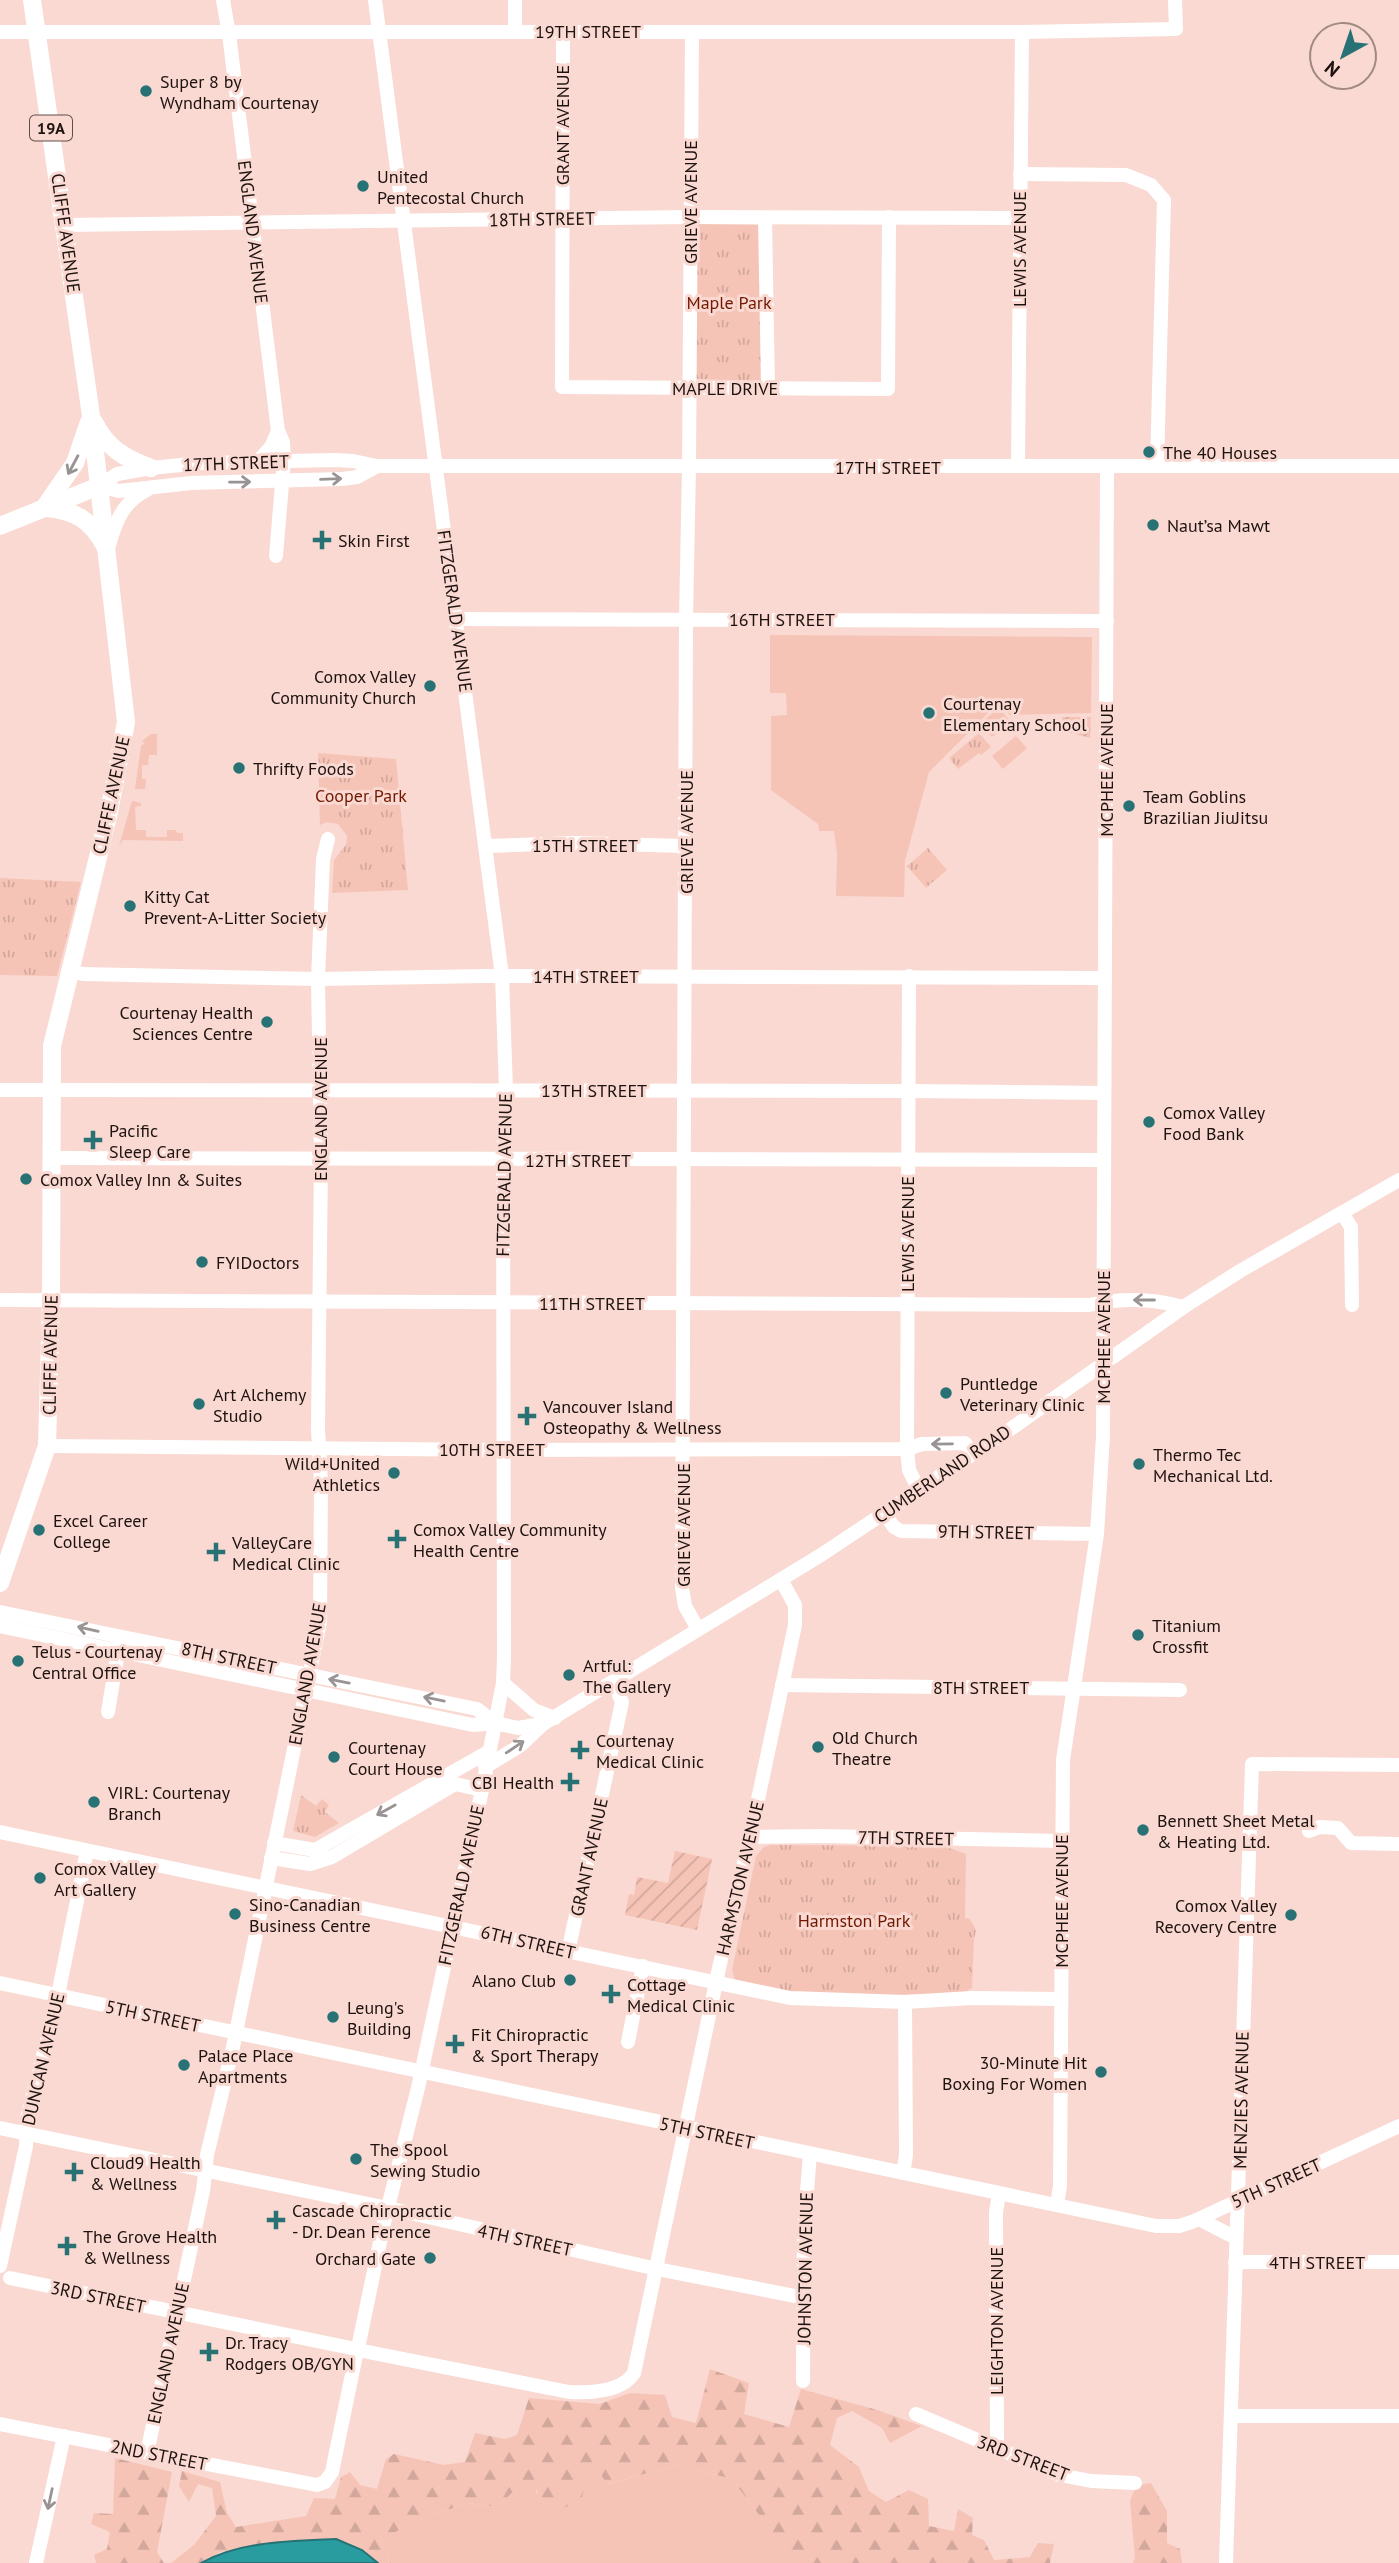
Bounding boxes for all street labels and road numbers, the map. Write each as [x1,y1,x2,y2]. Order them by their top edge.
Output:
street label: 19TH STREET [535,20,641,43]
street label: GRANT AVENUE [551,65,574,185]
road number: 19A [30,116,72,140]
street label: GRIEVE AVENUE [679,140,702,264]
street label: ENGLAND AVENUE [233,159,273,305]
street label: CLIFFE AVENUE [46,172,86,294]
street label: LEWIS AVENUE [1008,191,1031,307]
street label: 18TH STREET [489,207,595,231]
street label: MAPLE DRIVE [672,377,778,400]
street label: 17TH STREET [183,450,289,476]
street label: 17TH STREET [835,456,941,479]
street label: FITZGERALD AVENUE [432,529,478,693]
street label: 16TH STREET [729,608,835,631]
street label: MCPHEE AVENUE [1095,703,1118,837]
street label: CLIFFE AVENUE [87,734,135,856]
street label: GRIEVE AVENUE [675,770,698,894]
street label: 15TH STREET [532,834,638,857]
street label: 14TH STREET [533,965,639,988]
street label: ENGLAND AVENUE [309,1037,332,1181]
street label: 13TH STREET [541,1079,647,1102]
street label: FITZGERALD AVENUE [491,1093,517,1257]
street label: 12TH STREET [525,1149,631,1172]
street label: LEWIS AVENUE [896,1176,919,1292]
street label: MCPHEE AVENUE [1092,1270,1115,1404]
street label: 11TH STREET [539,1292,645,1315]
street label: CLIFFE AVENUE [37,1295,63,1415]
street label: CUMBERLAND ROAD [869,1420,1015,1528]
street label: 10TH STREET [439,1438,545,1461]
street label: GRIEVE AVENUE [672,1463,695,1587]
street label: 9TH STREET [938,1520,1034,1544]
street label: ENGLAND AVENUE [283,1601,331,1747]
street label: 8TH STREET [180,1637,278,1679]
street label: 8TH STREET [933,1676,1029,1699]
street label: GRANT AVENUE [565,1796,613,1918]
street label: HARMSTON AVENUE [711,1798,769,1958]
street label: FITZGERALD AVENUE [433,1803,489,1967]
street label: 7TH STREET [858,1826,954,1850]
street label: MCPHEE AVENUE [1050,1834,1073,1968]
street label: 6TH STREET [479,1920,577,1964]
street label: DUNCAN AVENUE [17,1990,69,2128]
street label: 5TH STREET [104,1995,202,2037]
street label: MENZIES AVENUE [1228,2031,1254,2169]
street label: 5TH STREET [658,2112,756,2154]
street label: 5TH STREET [1227,2153,1325,2213]
street label: JOHNSTON AVENUE [792,2192,818,2345]
street label: 4TH STREET [476,2219,574,2261]
street label: LEIGHTON AVENUE [985,2247,1008,2395]
street label: 4TH STREET [1269,2251,1365,2274]
street label: 3RD STREET [48,2276,148,2318]
street label: ENGLAND AVENUE [142,2280,194,2426]
street label: 3RD STREET [974,2430,1072,2486]
street label: 2ND STREET [109,2434,209,2476]

